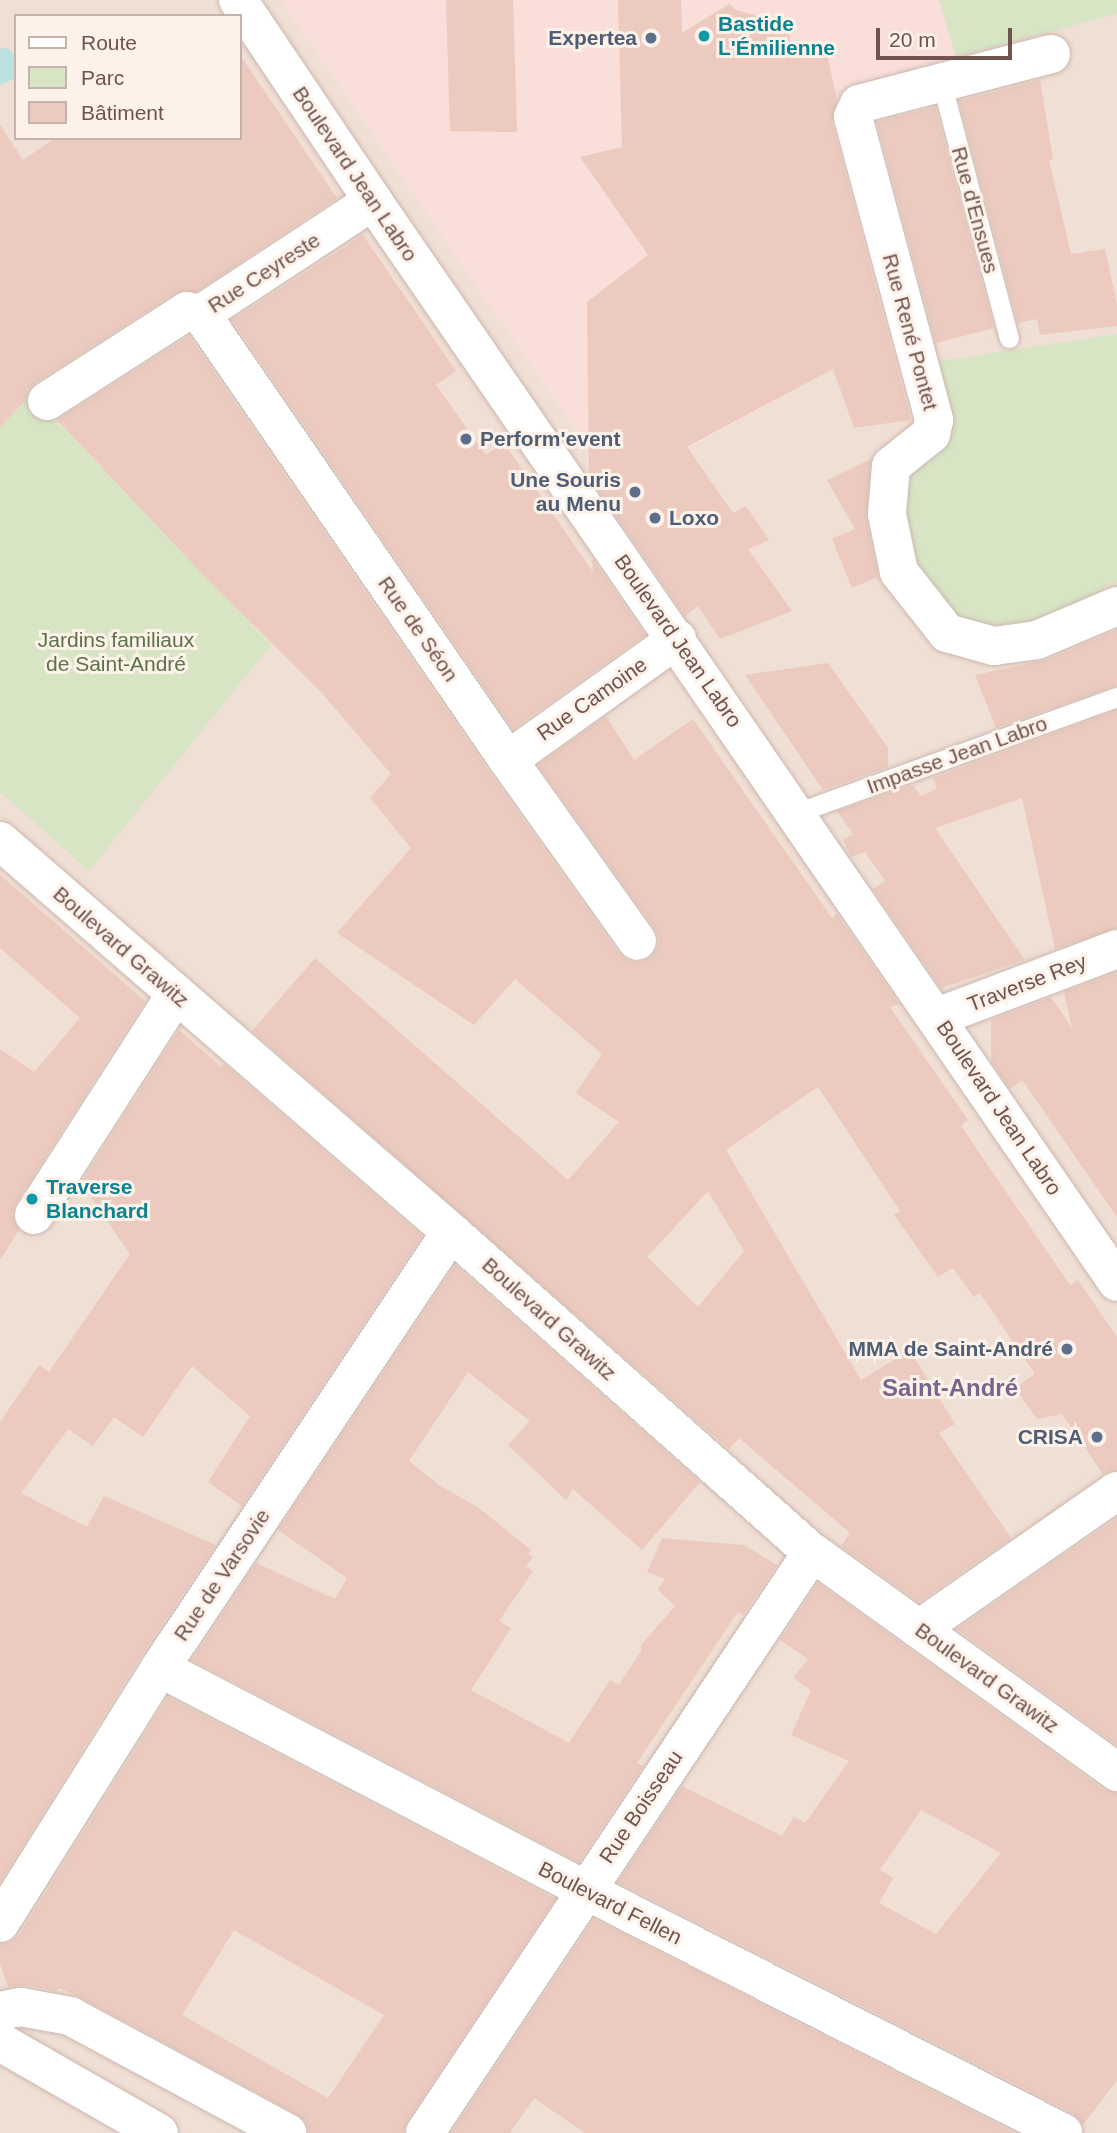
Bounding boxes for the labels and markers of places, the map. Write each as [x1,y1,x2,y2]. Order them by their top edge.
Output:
place label: Bastide L'Émilienne [718,11,835,61]
place label: Expertea [548,25,637,51]
marker: Bastide L'Émilienne [696,28,712,44]
marker: Expertea [643,30,659,46]
place label: Perform'event [480,426,620,452]
marker: Perform'event [458,431,474,447]
place label: Une Souris au Menu [510,467,621,517]
marker: Une Souris au Menu [627,484,643,500]
place label: Loxo [669,505,719,531]
marker: Loxo [647,510,663,526]
place label: Traverse Blanchard [46,1174,149,1224]
marker: Traverse Blanchard [24,1191,40,1207]
place label: MMA de Saint-André [848,1336,1053,1362]
marker: MMA de Saint-André [1059,1341,1075,1357]
place label: CRISA [1018,1424,1083,1450]
marker: CRISA [1089,1429,1105,1445]

